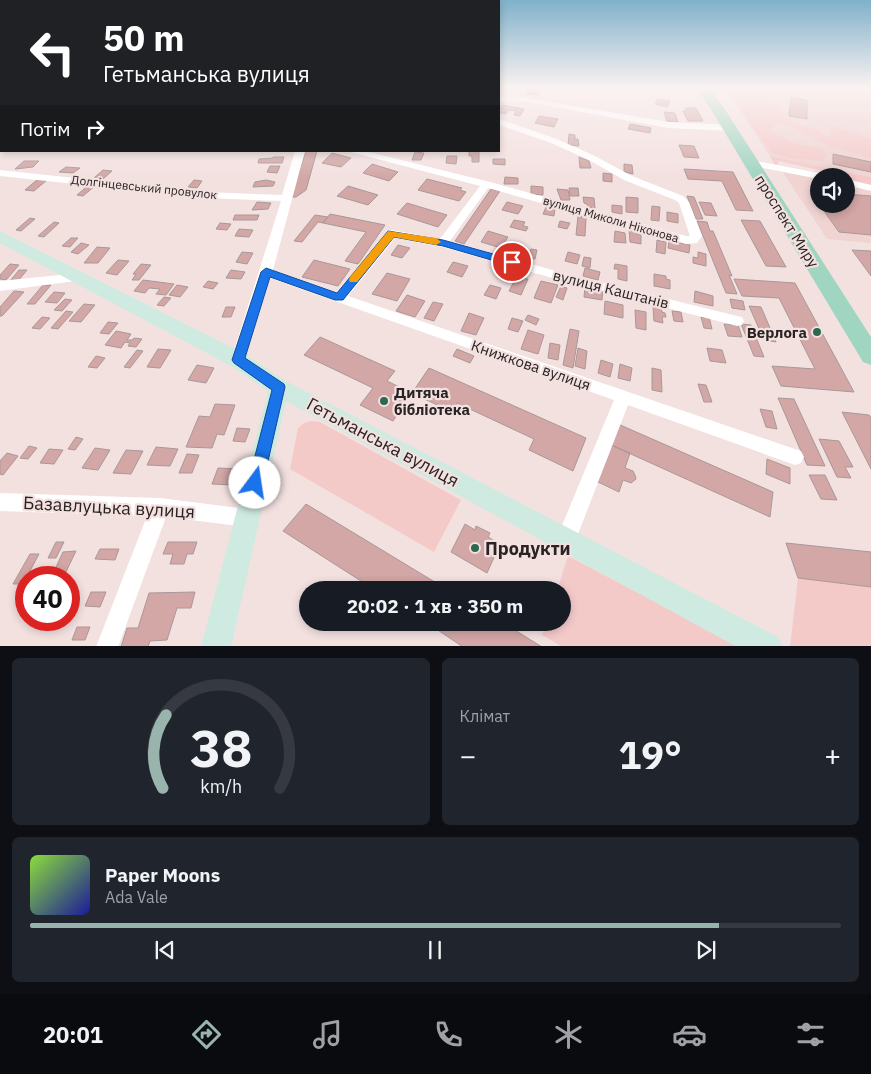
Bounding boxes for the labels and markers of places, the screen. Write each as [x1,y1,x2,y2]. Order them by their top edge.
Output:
pin [491,241,533,283]
place label: Beрлога [747,323,807,342]
marker: Beрлога [811,326,823,338]
place label: Дитяча бібліотека [394,383,470,419]
marker: Дитяча бібліотека [378,395,390,407]
place label: Продукти [485,537,571,560]
marker: Продукти [469,542,481,554]

